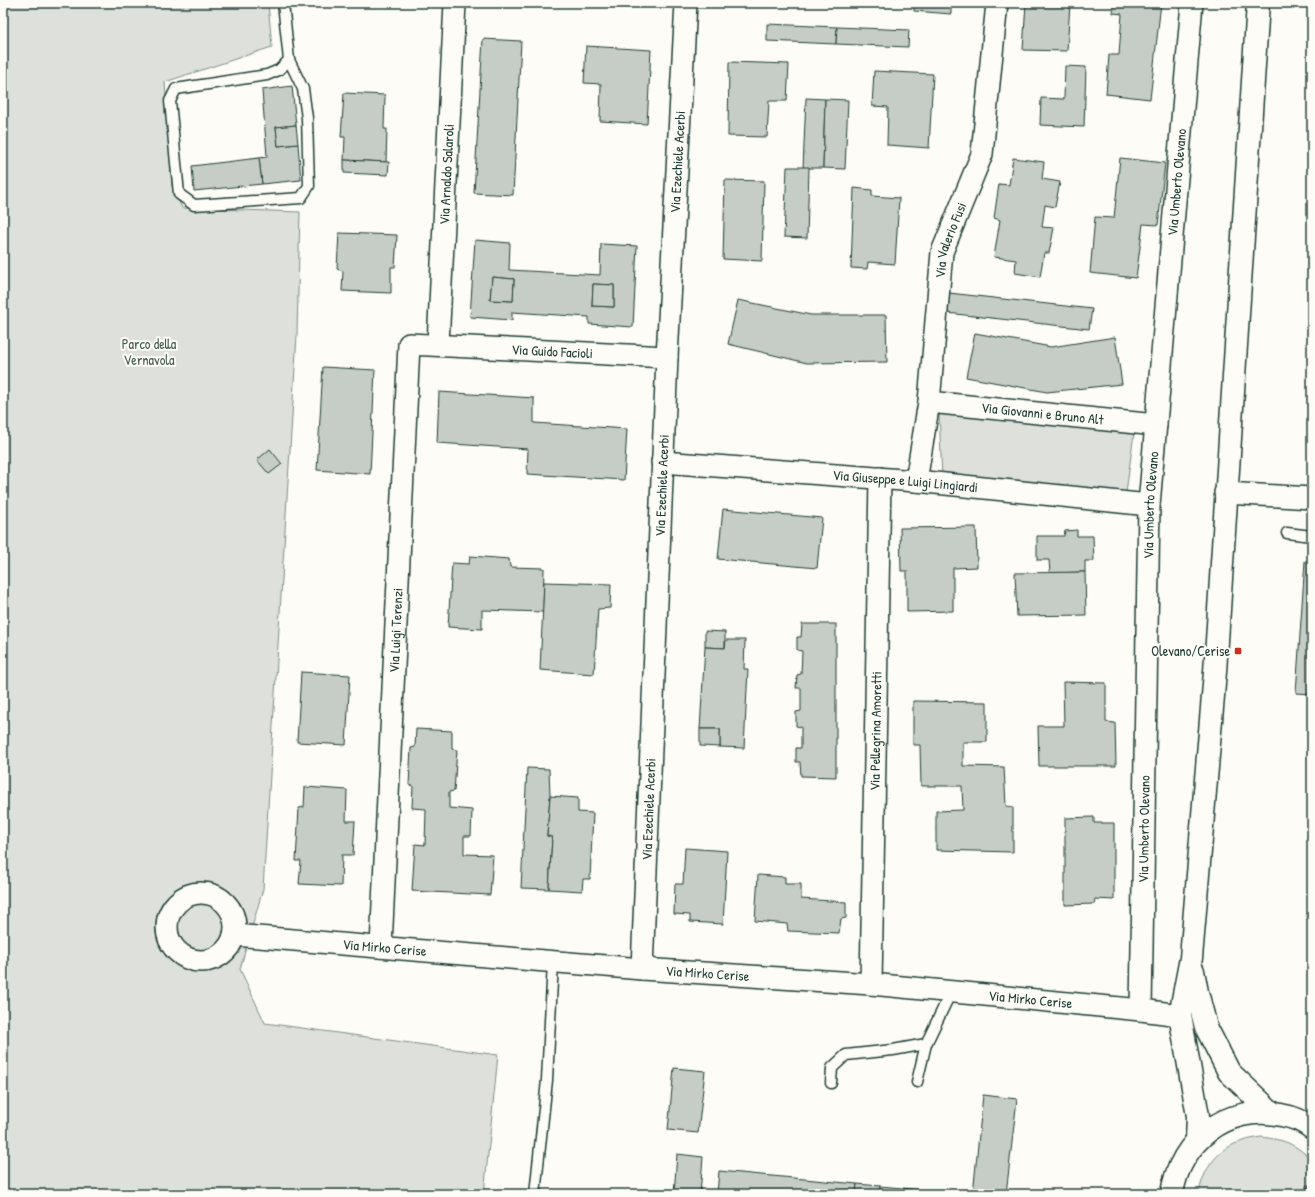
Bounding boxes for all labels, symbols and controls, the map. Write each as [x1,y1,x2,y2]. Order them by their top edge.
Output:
street label: Via Ezechiele Acerbi [665,110,689,213]
street label: Via Arnaldo Salaroli [434,123,458,225]
street label: Via Umberto Olevano [1162,127,1190,237]
street label: Via Valerio Fusi [930,199,970,279]
park label: Parco della Vernavola [122,334,177,369]
street label: Via Guido Facioli [511,339,593,362]
street label: Via Giovanni e Bruno Alt [980,397,1105,429]
street label: Via Ezechiele Acerbi [650,434,673,537]
street label: Via Umberto Olevano [1138,450,1163,559]
street label: Via Giuseppe e Luigi Lingiardi [832,465,979,496]
street label: Via Luigi Terenzi [384,587,407,673]
place label: Olevano/Cerise [1151,641,1230,660]
marker: Olevano/Cerise [1233,646,1243,656]
street label: Via Pellegrina Amoretti [864,671,886,791]
street label: Via Ezechiele Acerbi [636,758,660,861]
street label: Via Umberto Olevano [1133,775,1154,883]
street label: Via Mirko Cerise [342,934,428,960]
street label: Via Mirko Cerise [665,961,750,985]
street label: Via Mirko Cerise [988,985,1074,1012]

